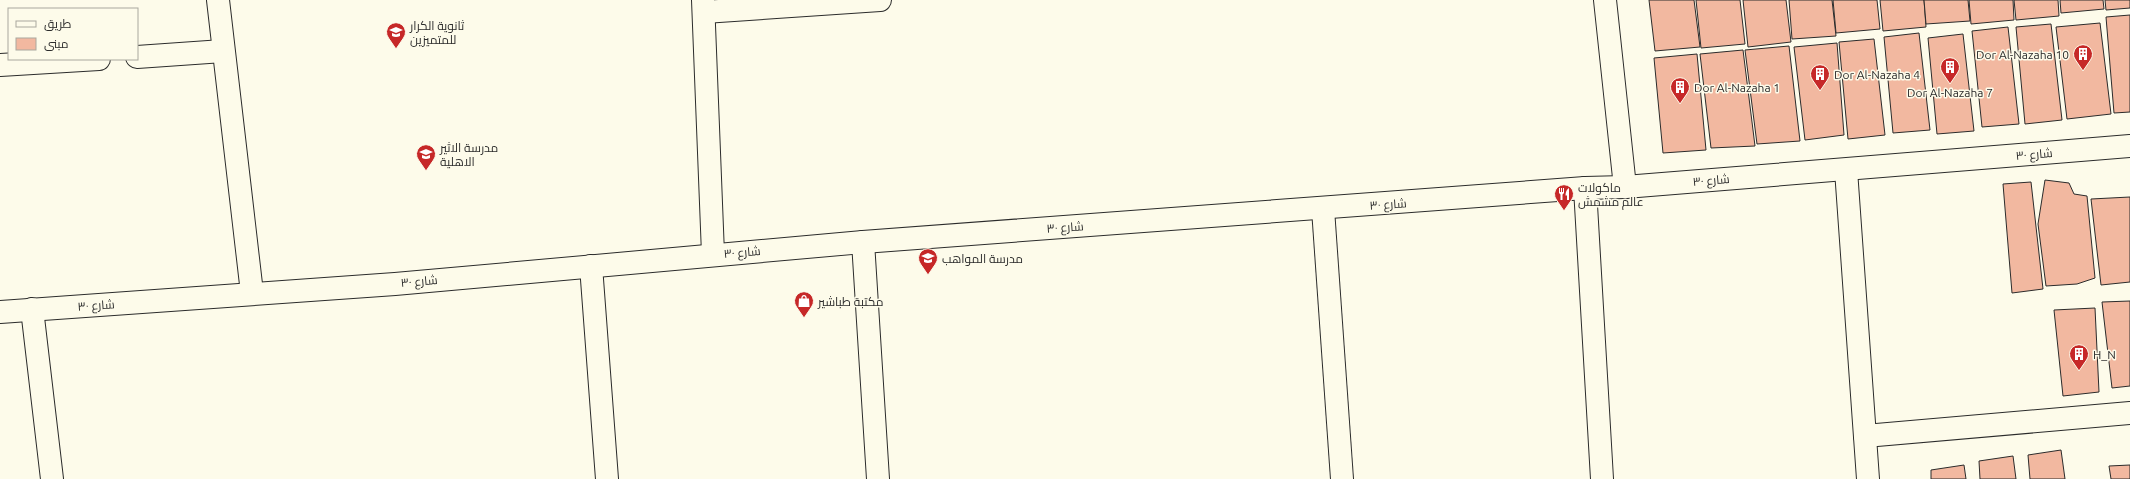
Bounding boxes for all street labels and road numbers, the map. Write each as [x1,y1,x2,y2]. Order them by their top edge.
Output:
street label: شارع ٣٠ [2015,146,2053,164]
street label: شارع ٣٠ [1692,172,1730,190]
street label: شارع ٣٠ [1369,196,1407,214]
street label: شارع ٣٠ [1046,219,1084,237]
street label: شارع ٣٠ [723,244,761,262]
street label: شارع ٣٠ [400,273,438,291]
street label: شارع ٣٠ [77,297,115,315]

